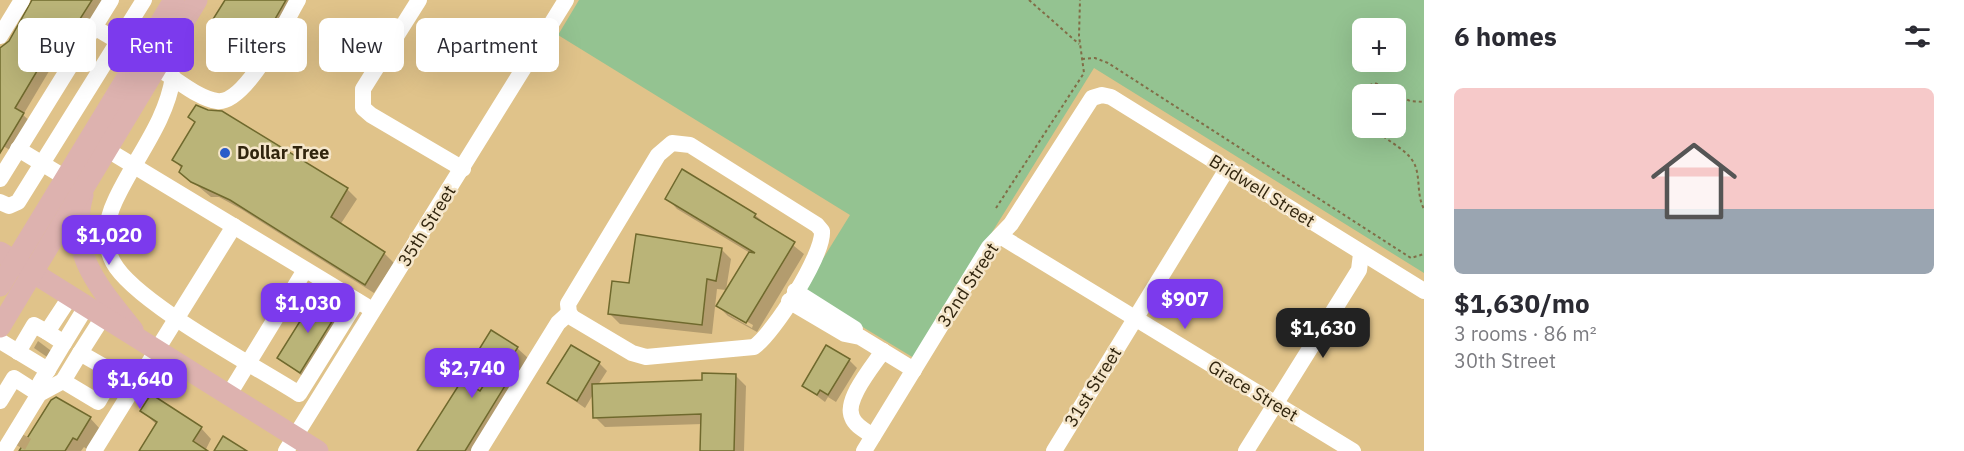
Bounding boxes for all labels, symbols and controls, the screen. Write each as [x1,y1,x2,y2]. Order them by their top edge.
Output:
chip: Buy [18,18,96,72]
chip: Rent [108,18,194,72]
chip: Filters [206,18,307,72]
chip: New [319,18,404,72]
chip: Apartment [416,18,559,72]
map controls [1352,18,1406,138]
button: + [1352,18,1406,72]
text: 6 homes [1454,19,1557,53]
icon: filters [1901,20,1934,53]
button: − [1352,84,1406,138]
icon: home [1640,127,1748,235]
place label: Dollar Tree [237,141,329,164]
marker: Dollar Tree [218,146,232,160]
street label: Bridwell Street [1205,149,1319,232]
street label: 35th Street [393,181,461,271]
pin: $1,020 [60,215,158,266]
text: $1,020 [76,221,142,248]
street label: 32nd Street [932,238,1003,331]
pin: $907 [1149,279,1221,330]
pin: $1,030 [259,283,357,334]
text: $907 [1161,285,1209,312]
text: $1,630/mo [1454,286,1590,320]
text: $1,030 [275,289,341,316]
pin: $1,630 [1274,308,1372,359]
text: $1,630 [1290,314,1356,341]
text: 3 rooms · 86 m² [1454,320,1597,347]
street label: 31st Street [1059,342,1126,431]
text: 30th Street [1454,347,1556,374]
pin: $2,740 [423,348,521,399]
text: $2,740 [439,354,505,381]
street label: Grace Street [1204,355,1303,426]
pin: $1,640 [91,359,189,410]
text: $1,640 [107,365,173,392]

